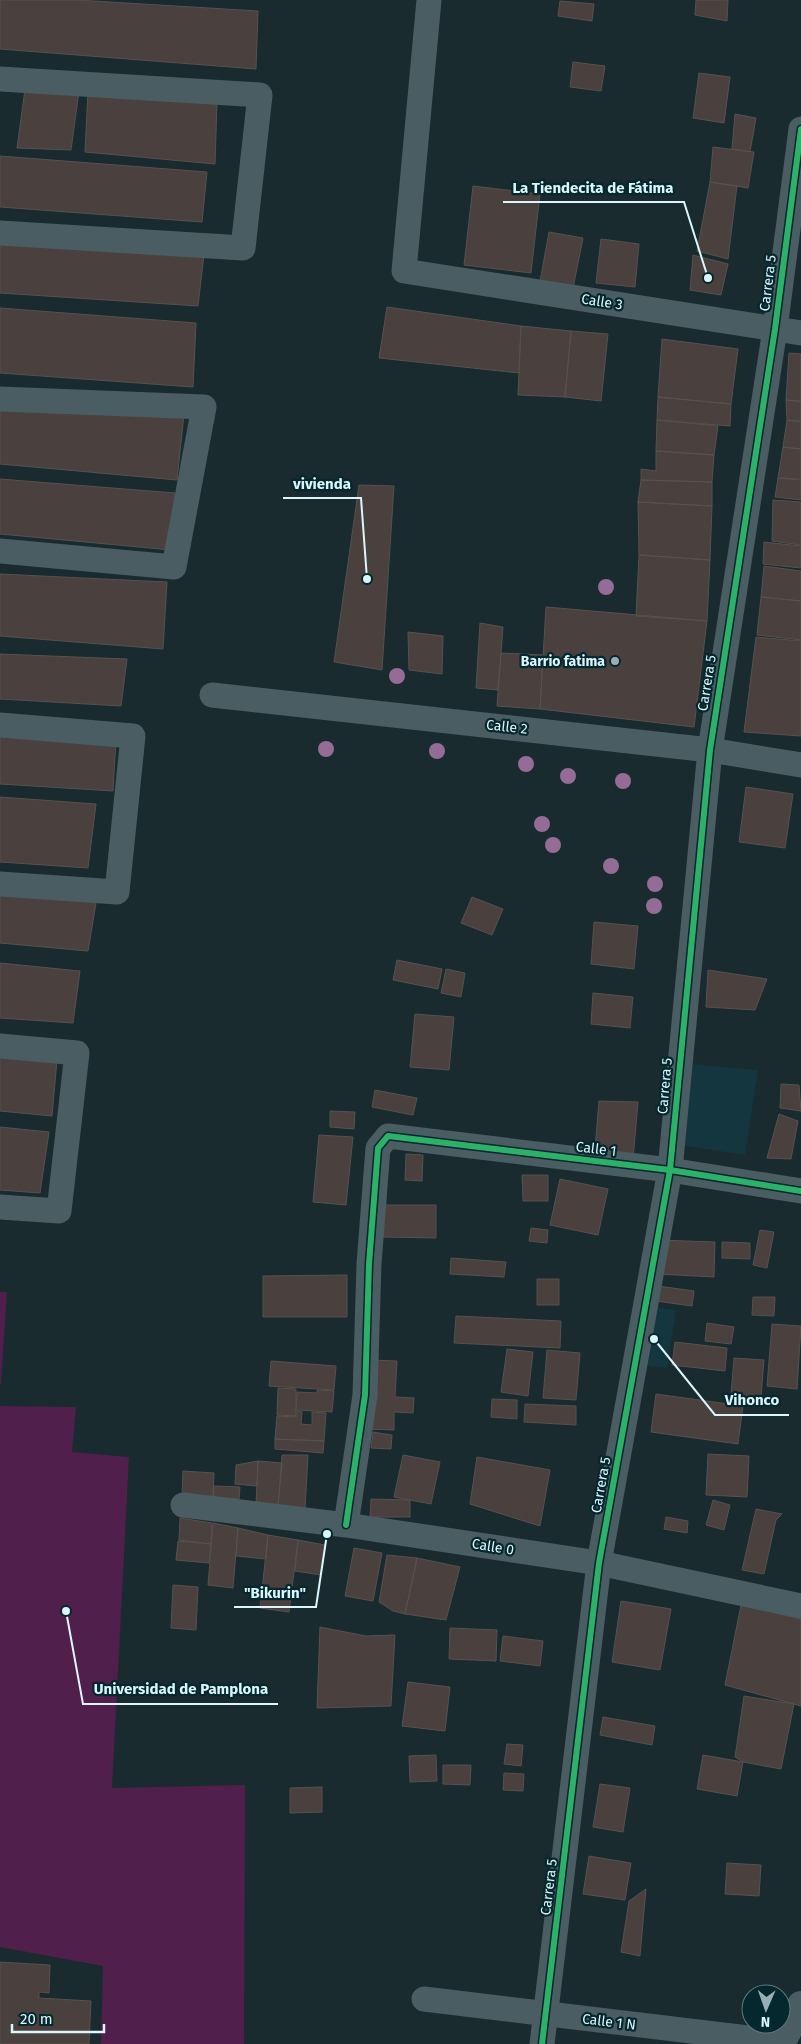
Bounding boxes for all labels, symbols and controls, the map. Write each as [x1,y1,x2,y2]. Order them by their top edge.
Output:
callout: La Tiendecita de Fátima [503,172,684,202]
text: La Tiendecita de Fátima [512,179,674,197]
street label: Carrera 5 [756,254,780,312]
street label: Calle 3 [580,290,624,314]
callout: vivienda [283,468,361,498]
text: vivienda [292,475,351,493]
place label: Barrio fatima [521,653,605,670]
street label: Carrera 5 [694,654,720,712]
marker: Barrio fatima [609,655,621,667]
street label: Calle 2 [485,716,529,738]
street label: Carrera 5 [654,1057,676,1115]
street label: Calle 1 [575,1138,617,1160]
callout: Vihonco [715,1385,789,1415]
text: Vihonco [724,1391,779,1409]
street label: Carrera 5 [588,1456,614,1514]
street label: Calle 0 [471,1535,515,1559]
callout: "Bikurin" [234,1577,316,1607]
text: "Bikurin" [244,1584,306,1602]
callout: Universidad de Pamplona [83,1674,278,1704]
text: Universidad de Pamplona [94,1680,268,1698]
street label: Carrera 5 [537,1858,561,1916]
north arrow [741,1984,791,2034]
scale bar [12,2002,105,2034]
text: 20 m [20,2010,53,2028]
street label: Calle 1 N [581,2010,637,2034]
text: N [761,2013,771,2030]

